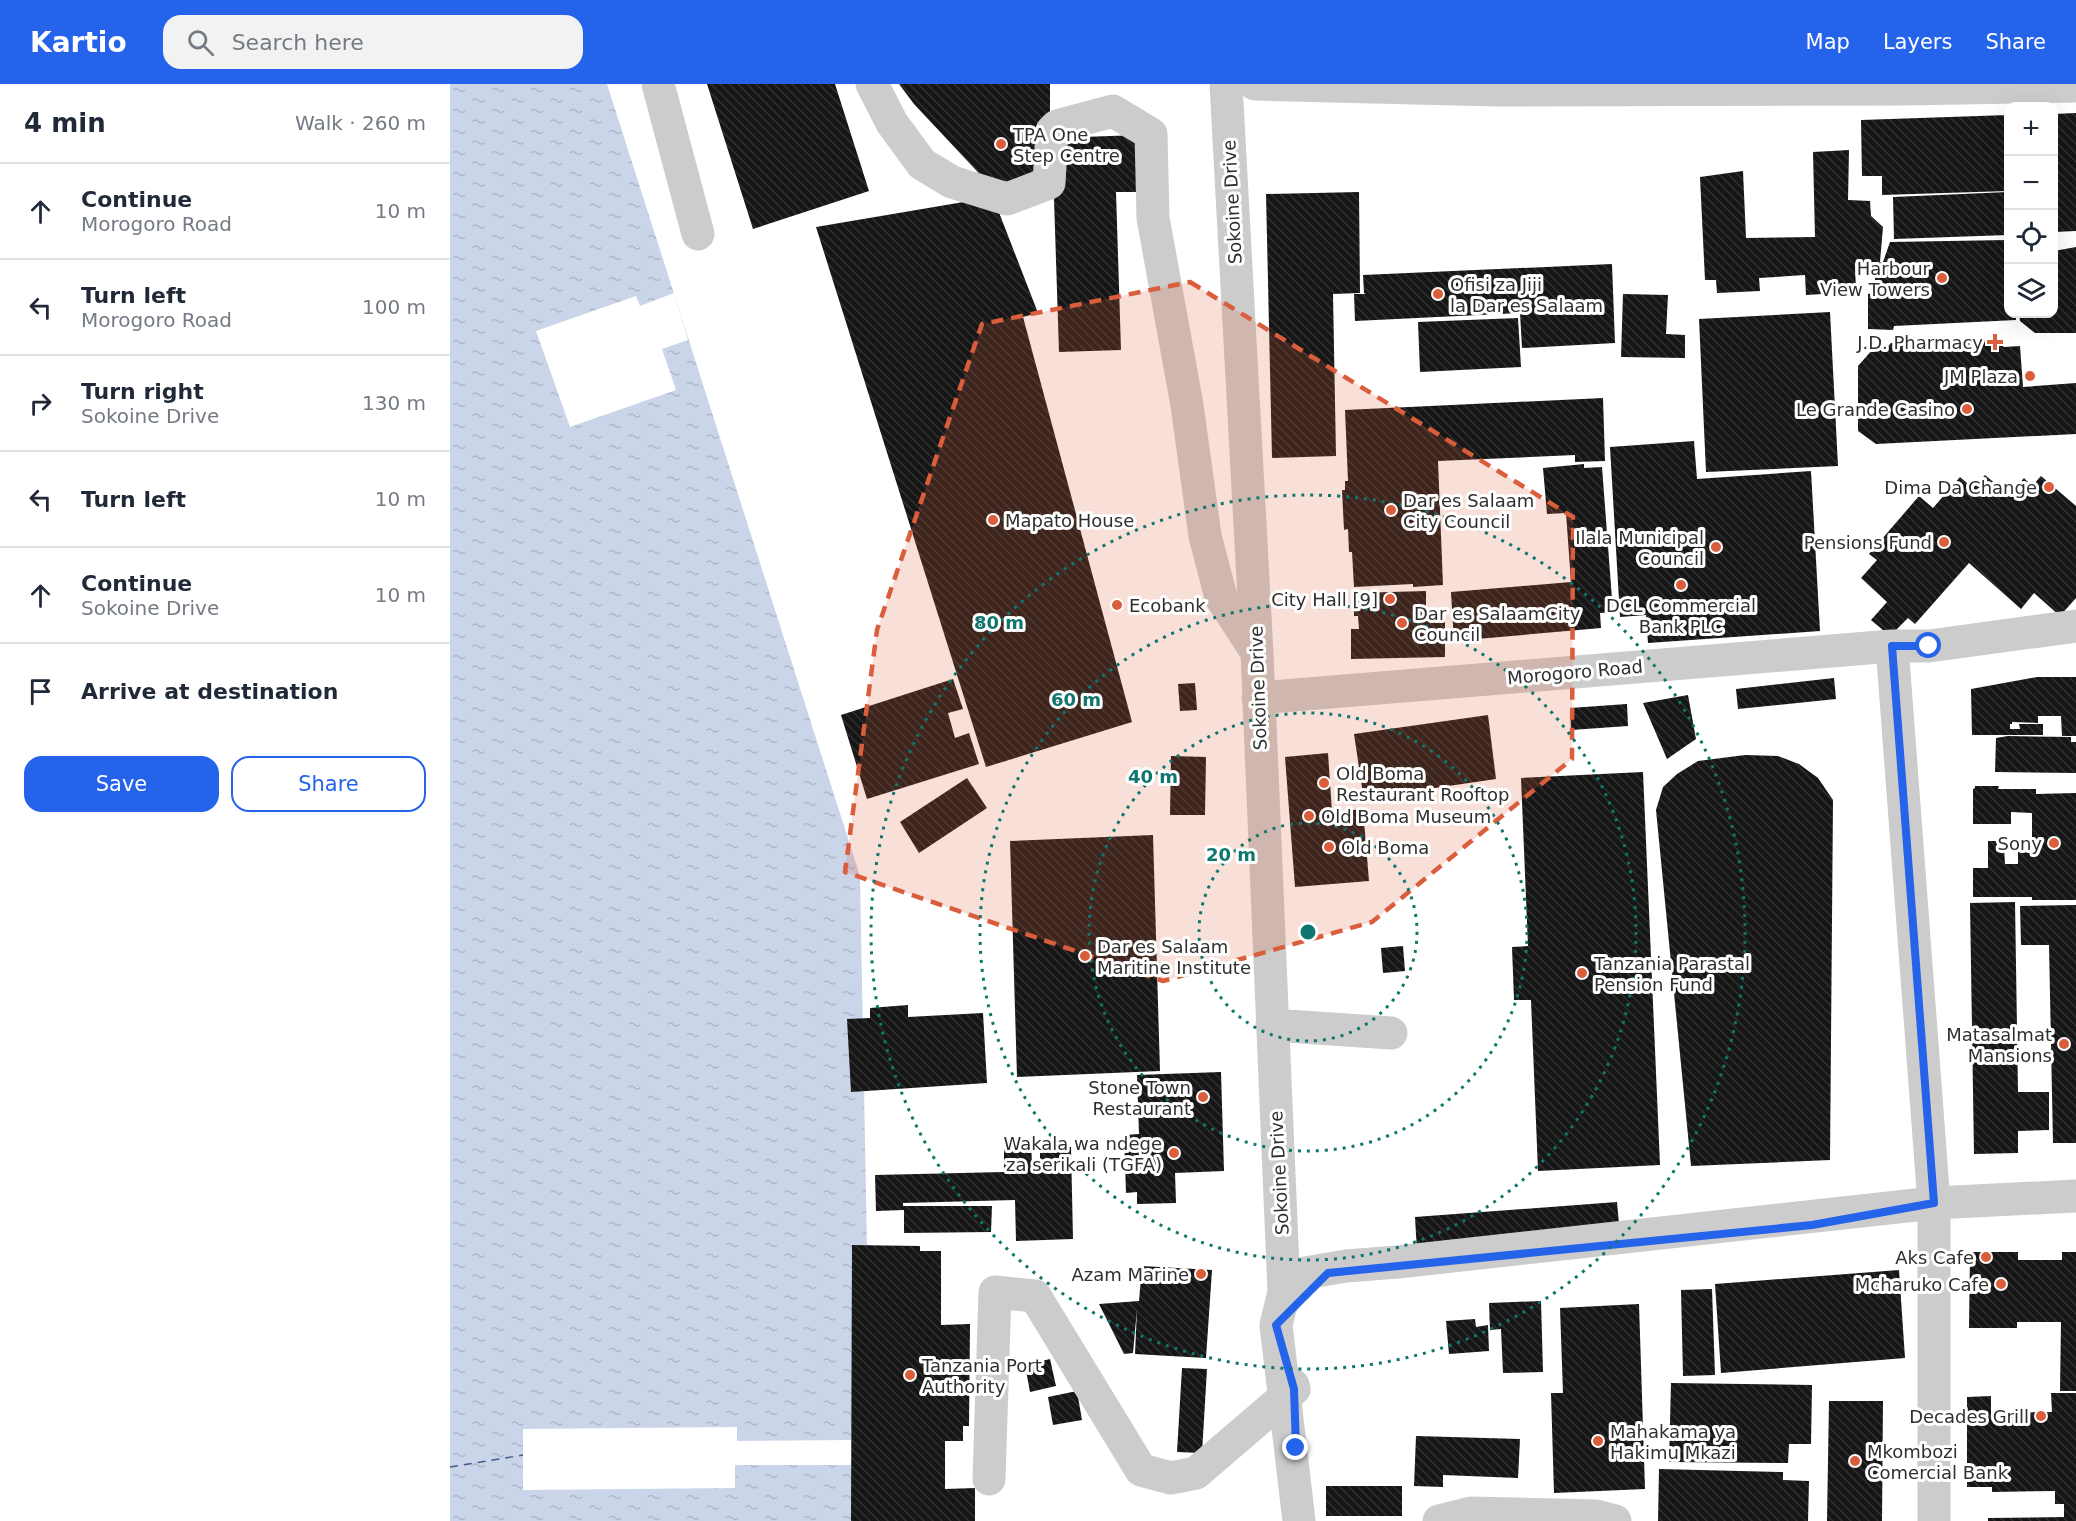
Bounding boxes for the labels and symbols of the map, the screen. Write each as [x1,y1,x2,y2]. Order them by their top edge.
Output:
place label: TPA One Step Centre [1012,124,1120,166]
marker: TPA One Step Centre [994,137,1008,151]
street label: Sokoine Drive [1218,139,1246,265]
place label: Harbour View Towers [1820,258,1931,300]
marker: Harbour View Towers [1935,271,1949,285]
place label: Ofisi za Jiji la Dar es Salaam [1450,274,1603,316]
marker: Ofisi za Jiji la Dar es Salaam [1431,287,1445,301]
place label: J.D. Pharmacy [1856,332,1983,353]
marker: J.D. Pharmacy [1988,335,2002,349]
place label: JM Plaza [1943,366,2018,387]
marker: JM Plaza [2023,369,2037,383]
place label: Le Grande Casino [1796,399,1955,420]
marker: Le Grande Casino [1960,402,1974,416]
place label: Dima Da Change [1884,477,2037,498]
marker: Dima Da Change [2042,480,2056,494]
place label: Dar es Salaam City Council [1403,490,1534,532]
marker: Dar es Salaam City Council [1384,503,1398,517]
place label: Mapato House [1005,510,1134,531]
marker: Mapato House [986,513,1000,527]
place label: Ilala Municipal Council [1575,527,1704,569]
place label: Pensions Fund [1804,532,1932,553]
marker: Pensions Fund [1937,535,1951,549]
marker: Ilala Municipal Council [1709,540,1723,554]
marker: DCL Commercial Bank PLC [1674,578,1688,592]
place label: City Hall [9] [1271,589,1378,610]
marker: City Hall [9] [1383,592,1397,606]
place label: Ecobank [1129,595,1206,616]
place label: DCL Commercial Bank PLC [1606,595,1756,637]
marker: Ecobank [1110,598,1124,612]
place label: Dar es SalaamCity Council [1414,603,1581,645]
text: 80 m [974,612,1024,633]
marker: Dar es SalaamCity Council [1395,616,1409,630]
street label: Sokoine Drive [1245,625,1271,751]
route start [1915,632,1941,658]
street label: Morogoro Road [1506,656,1644,688]
text: 60 m [1051,689,1101,710]
place label: Old Boma Restaurant Rooftop [1336,763,1510,805]
text: 40 m [1128,766,1178,787]
marker: Old Boma Restaurant Rooftop [1317,776,1331,790]
place label: Old Boma Museum [1321,806,1491,827]
marker: Old Boma Museum [1302,809,1316,823]
place label: Sony [1998,833,2042,854]
marker: Sony [2047,836,2061,850]
place label: Old Boma [1341,837,1429,858]
marker: Old Boma [1322,840,1336,854]
text: 20 m [1206,844,1256,865]
centre of rings [1298,922,1318,942]
place label: Dar es Salaam Maritine Institute [1097,936,1251,978]
marker: Dar es Salaam Maritine Institute [1078,949,1092,963]
place label: Tanzania Parastal Pension Fund [1593,953,1750,995]
marker: Tanzania Parastal Pension Fund [1575,966,1589,980]
place label: Matasalmat Mansions [1946,1024,2052,1066]
marker: Matasalmat Mansions [2057,1037,2071,1051]
place label: Stone Town Restaurant [1088,1077,1191,1119]
marker: Stone Town Restaurant [1196,1090,1210,1104]
street label: Sokoine Drive [1265,1110,1293,1236]
place label: Wakala wa ndege za serikali (TGFA) [1004,1133,1162,1175]
marker: Wakala wa ndege za serikali (TGFA) [1167,1146,1181,1160]
place label: Aks Cafe [1895,1247,1974,1268]
marker: Aks Cafe [1979,1250,1993,1264]
place label: Azam Marine [1072,1264,1189,1285]
marker: Azam Marine [1194,1267,1208,1281]
place label: Mcharuko Cafe [1855,1274,1989,1295]
marker: Mcharuko Cafe [1994,1277,2008,1291]
place label: Tanzania Port Authority [921,1355,1042,1397]
marker: Tanzania Port Authority [903,1368,917,1382]
place label: Decades Grill [1909,1406,2029,1427]
marker: Decades Grill [2034,1409,2048,1423]
place label: Mahakama ya Hakimu Mkazi [1610,1421,1736,1463]
route end [1282,1434,1308,1460]
marker: Mahakama ya Hakimu Mkazi [1591,1434,1605,1448]
place label: Mkombozi Comercial Bank [1867,1441,2009,1483]
marker: Mkombozi Comercial Bank [1848,1454,1862,1468]

